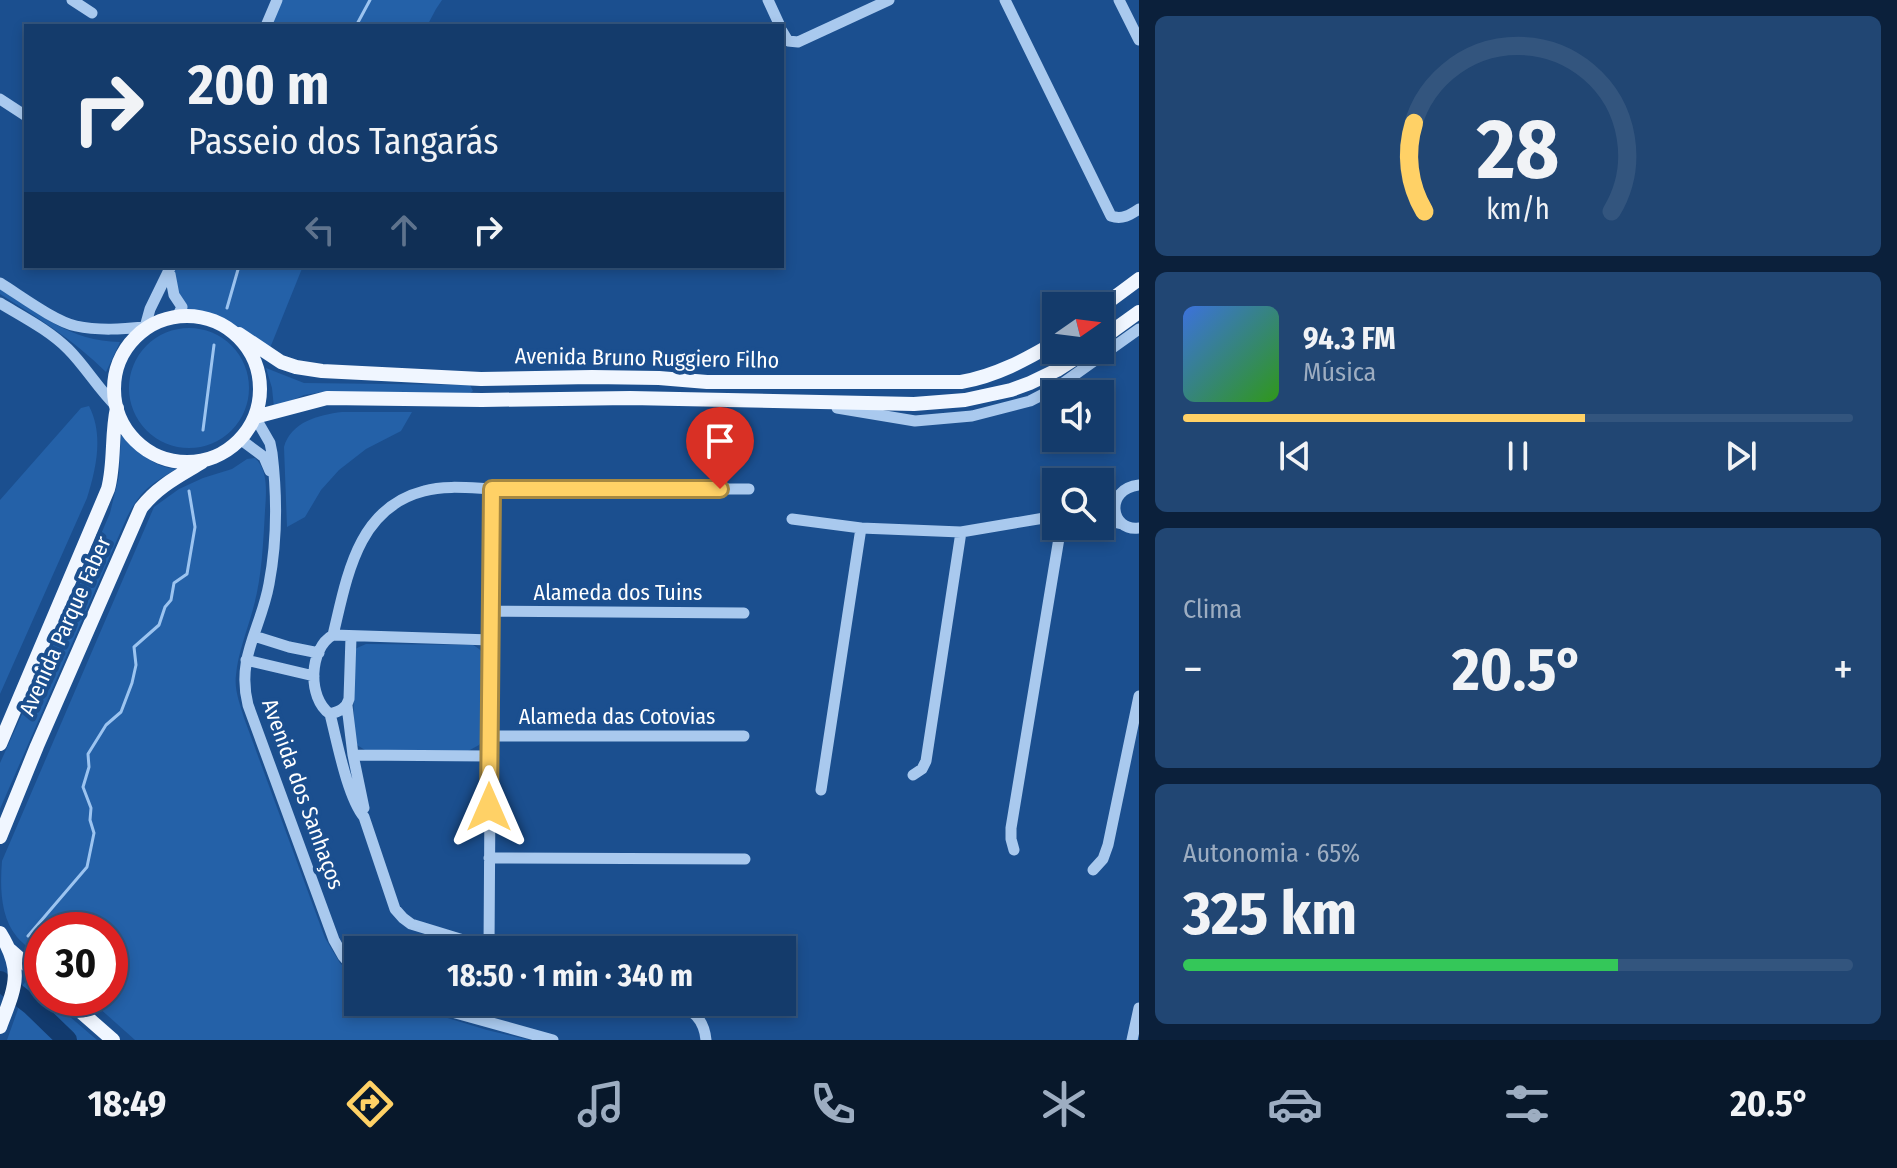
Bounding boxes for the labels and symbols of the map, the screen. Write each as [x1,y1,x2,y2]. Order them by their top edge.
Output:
north arrow [1042,292,1114,364]
street label: Avenida Bruno Ruggiero Filho [515,342,779,374]
pin [686,407,754,489]
street label: Avenida Parque Faber [13,532,117,720]
street label: Alameda dos Tuins [534,579,702,606]
street label: Avenida dos Sanhaços [256,695,350,893]
street label: Alameda das Cotovias [519,703,715,730]
position arrow [447,765,531,849]
speed limit sign: 30 [24,912,128,1016]

